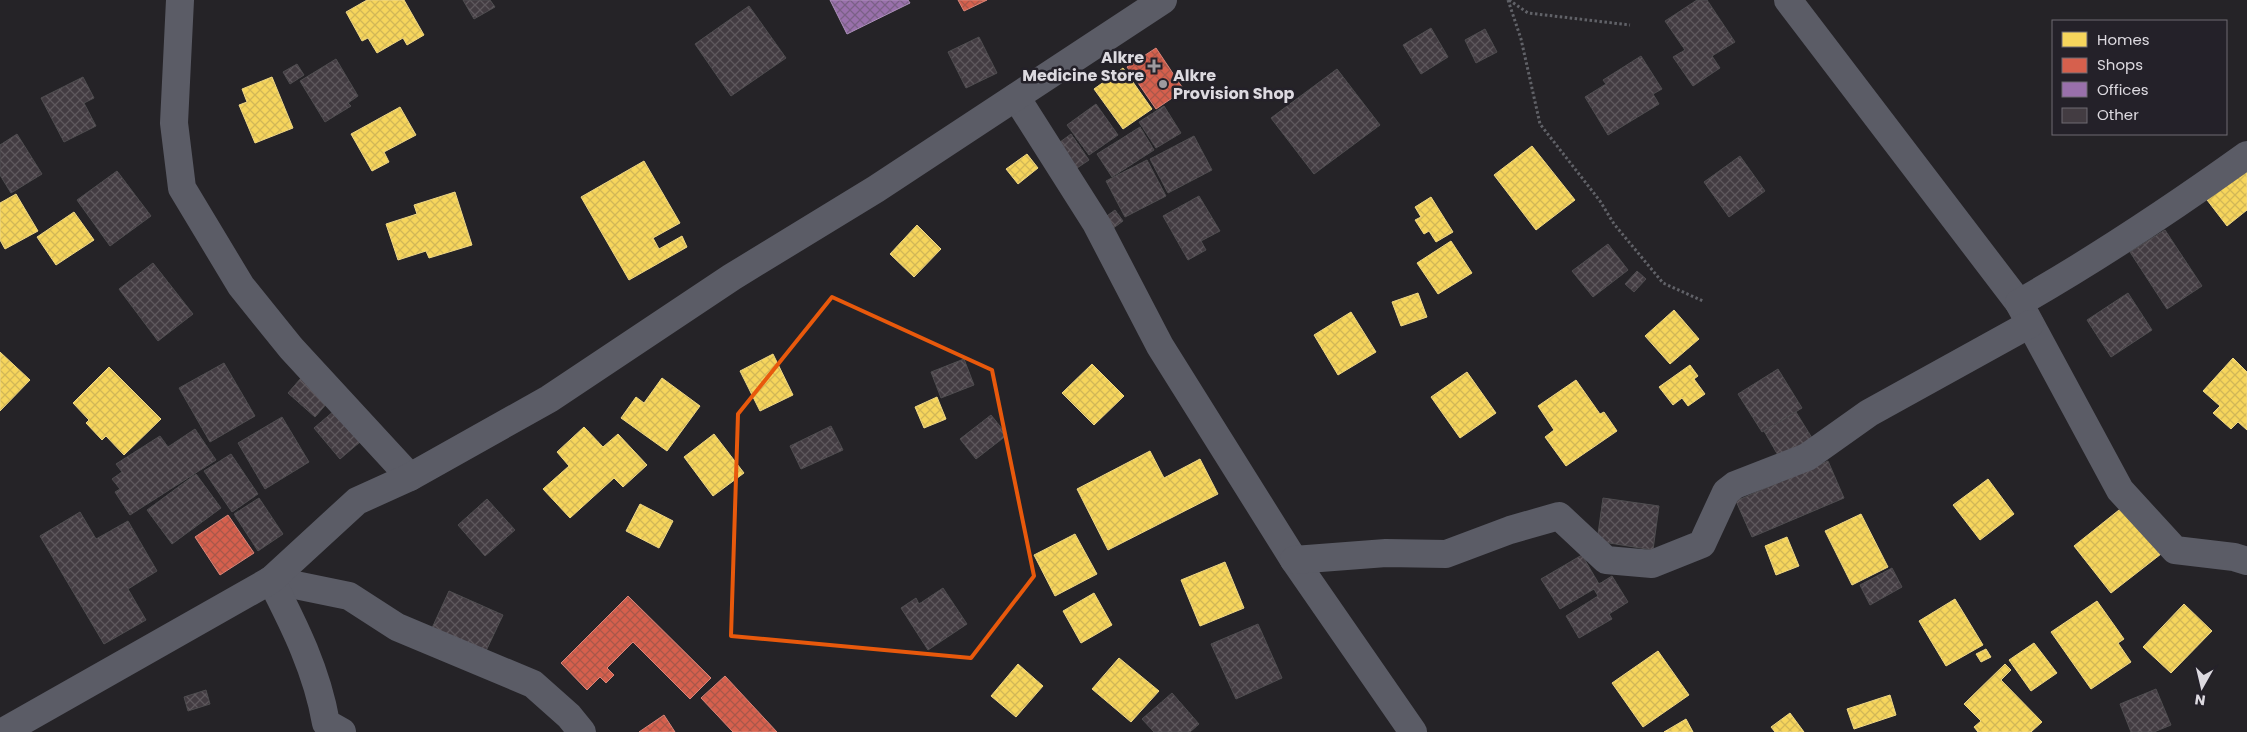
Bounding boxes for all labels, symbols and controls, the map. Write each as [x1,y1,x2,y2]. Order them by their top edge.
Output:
legend [2052,20,2227,135]
text: Homes [2097,29,2150,50]
place label: Alkre Medicine Store [1022,46,1144,87]
text: Shops [2097,54,2143,75]
marker: Alkre Medicine Store [1148,60,1160,72]
place label: Alkre Provision Shop [1173,64,1295,105]
marker: Alkre Provision Shop [1157,78,1169,90]
text: Offices [2097,79,2149,100]
text: Other [2097,104,2139,125]
north arrow [2177,662,2227,712]
text: N [2194,689,2207,711]

